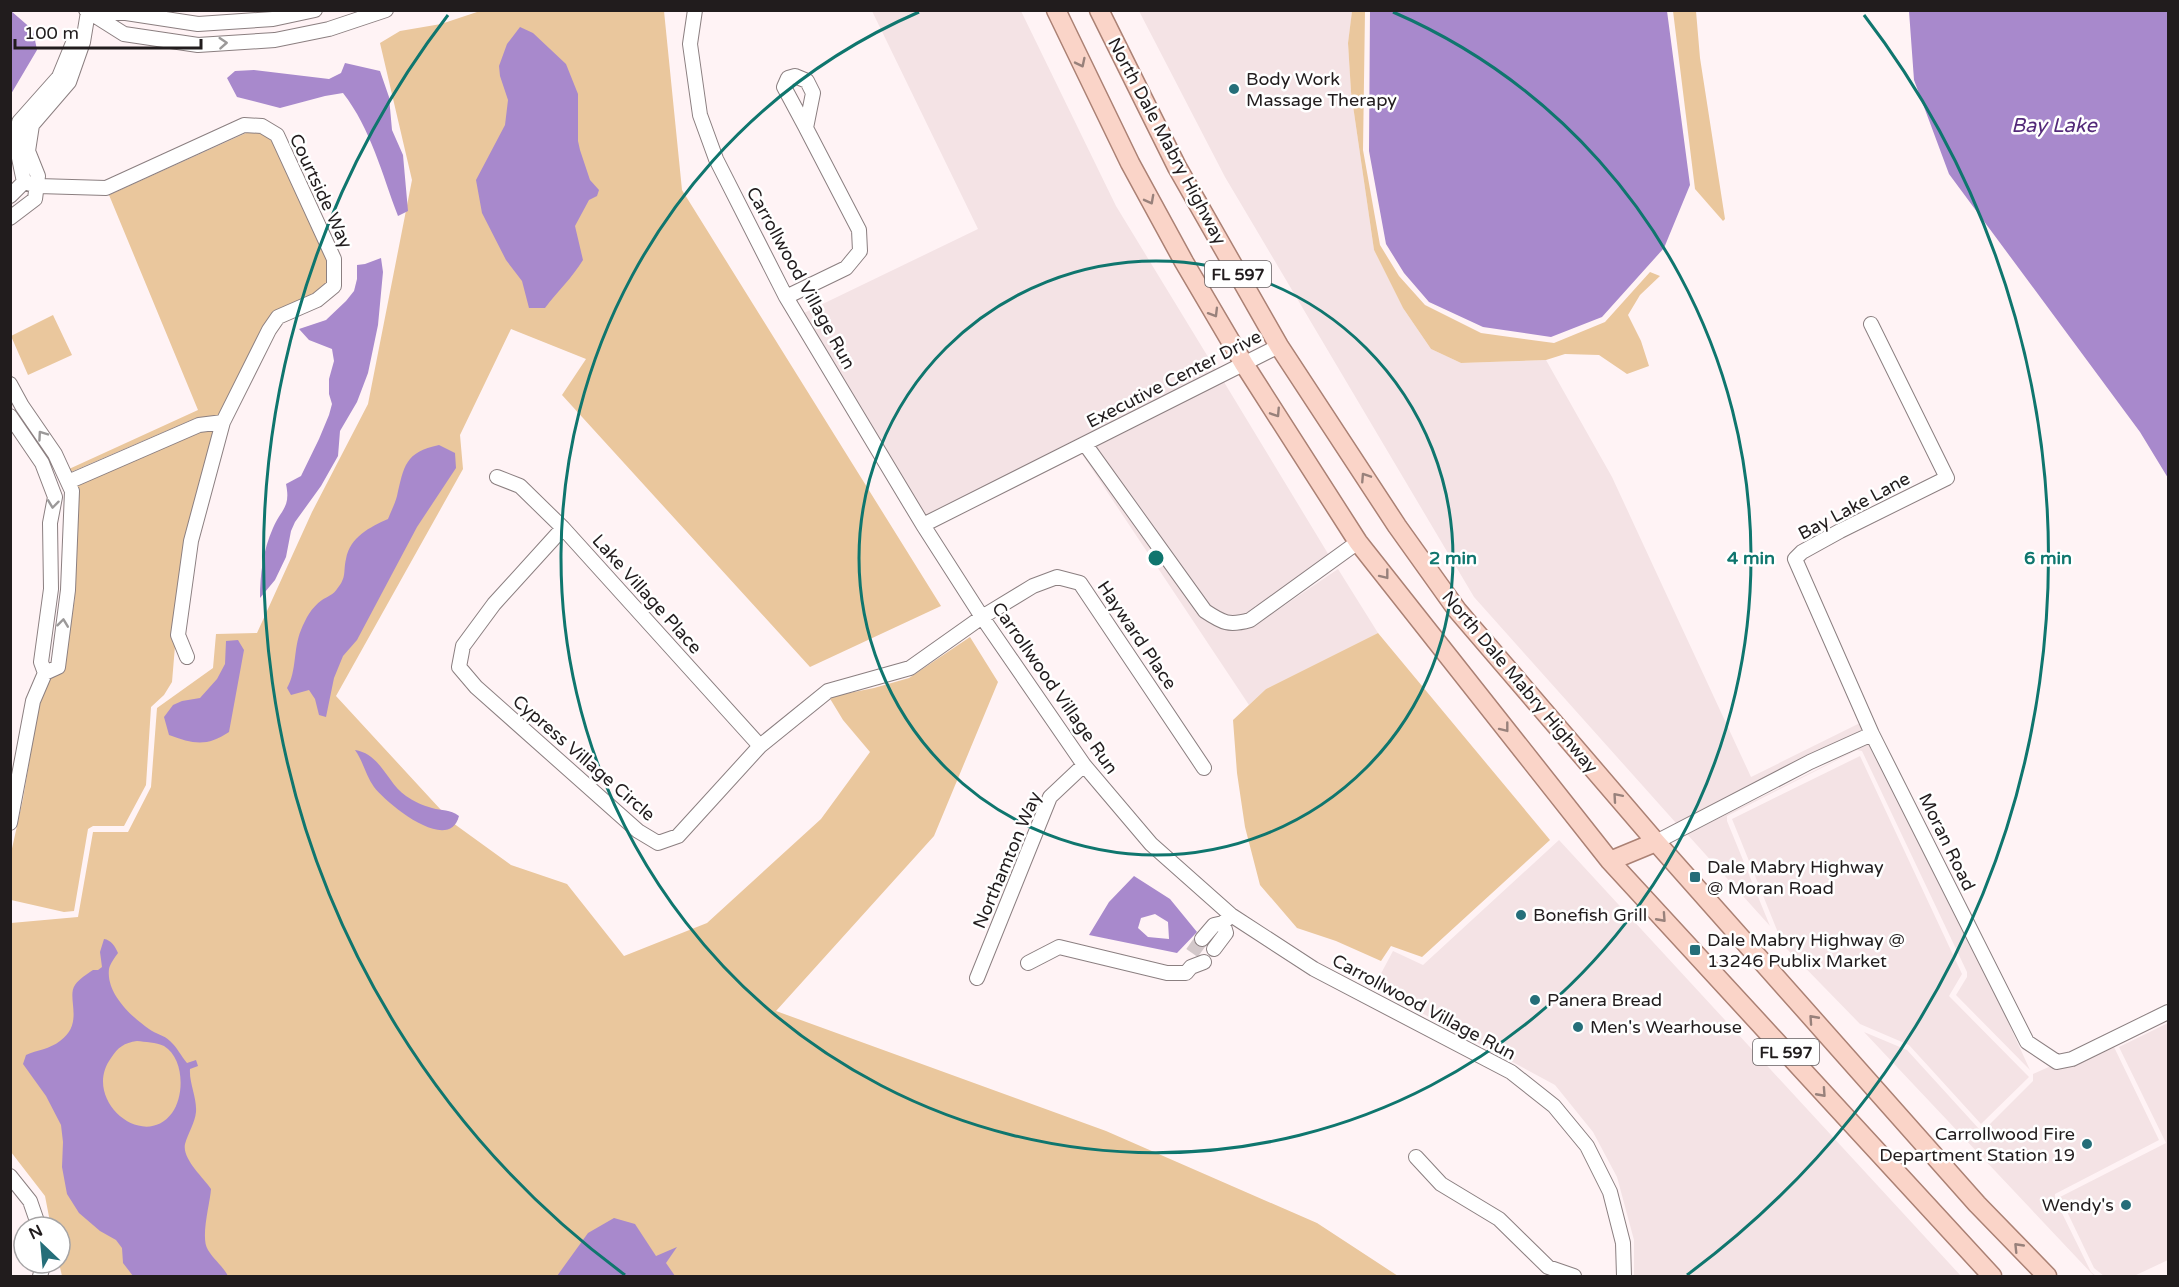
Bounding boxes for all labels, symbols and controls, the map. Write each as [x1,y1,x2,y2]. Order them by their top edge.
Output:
scale bar [15,12,201,50]
text: 100 m [24,22,79,44]
street label: North Dale Mabry Highway [1103,34,1231,249]
one-way arrow [219,37,228,50]
one-way arrow [1074,57,1086,68]
place label: Body Work Massage Therapy [1246,68,1397,111]
marker: Body Work Massage Therapy [1227,82,1241,96]
water label: Bay Lake [2011,114,2099,138]
street label: Courtside Way [285,130,357,252]
street label: Carrollwood Village Run [742,183,860,373]
one-way arrow [1143,194,1154,204]
road number: FL 597 [1205,261,1271,287]
one-way arrow [1206,307,1218,317]
street label: Executive Center Drive [1083,325,1265,433]
one-way arrow [1269,406,1280,417]
one-way arrow [38,431,49,442]
street label: Bay Lake Lane [1794,467,1914,545]
one-way arrow [1361,473,1372,484]
one-way arrow [47,500,60,509]
street label: Lake Village Place [588,530,706,658]
text: 2 min [1429,547,1477,569]
text: 4 min [1727,547,1775,569]
text: 6 min [2024,547,2072,569]
centre of rings [1146,548,1166,568]
one-way arrow [1377,568,1388,579]
street label: Hayward Place [1093,576,1181,694]
street label: North Dale Mabry Highway [1437,586,1603,778]
street label: Carrollwood Village Run [987,598,1123,778]
one-way arrow [57,618,69,627]
street label: Cypress Village Circle [508,690,660,826]
one-way arrow [1498,721,1509,732]
street label: Northamton Way [968,788,1046,932]
street label: Moran Road [1914,790,1980,894]
one-way arrow [1613,793,1624,804]
place label: Dale Mabry Highway @ Moran Road [1707,856,1884,899]
marker: Dale Mabry Highway @ Moran Road [1688,870,1702,884]
place label: Bonefish Grill [1533,904,1647,926]
marker: Bonefish Grill [1514,908,1528,922]
one-way arrow [1655,911,1666,922]
place label: Dale Mabry Highway @ 13246 Publix Market [1707,929,1905,972]
marker: Dale Mabry Highway @ 13246 Publix Market [1688,943,1702,957]
street label: Carrollwood Village Run [1328,949,1520,1065]
place label: Panera Bread [1547,989,1662,1011]
marker: Panera Bread [1528,993,1542,1007]
one-way arrow [1809,1015,1820,1026]
place label: Men's Wearhouse [1590,1016,1742,1038]
marker: Men's Wearhouse [1571,1020,1585,1034]
road number: FL 597 [1753,1039,1819,1065]
one-way arrow [1815,1086,1826,1096]
place label: Carrollwood Fire Department Station 19 [1879,1123,2075,1166]
marker: Carrollwood Fire Department Station 19 [2080,1137,2094,1151]
place label: Wendy's [2042,1194,2114,1216]
marker: Wendy's [2119,1198,2133,1212]
north arrow [12,1215,72,1275]
text: N [26,1221,46,1244]
one-way arrow [2014,1243,2025,1253]

